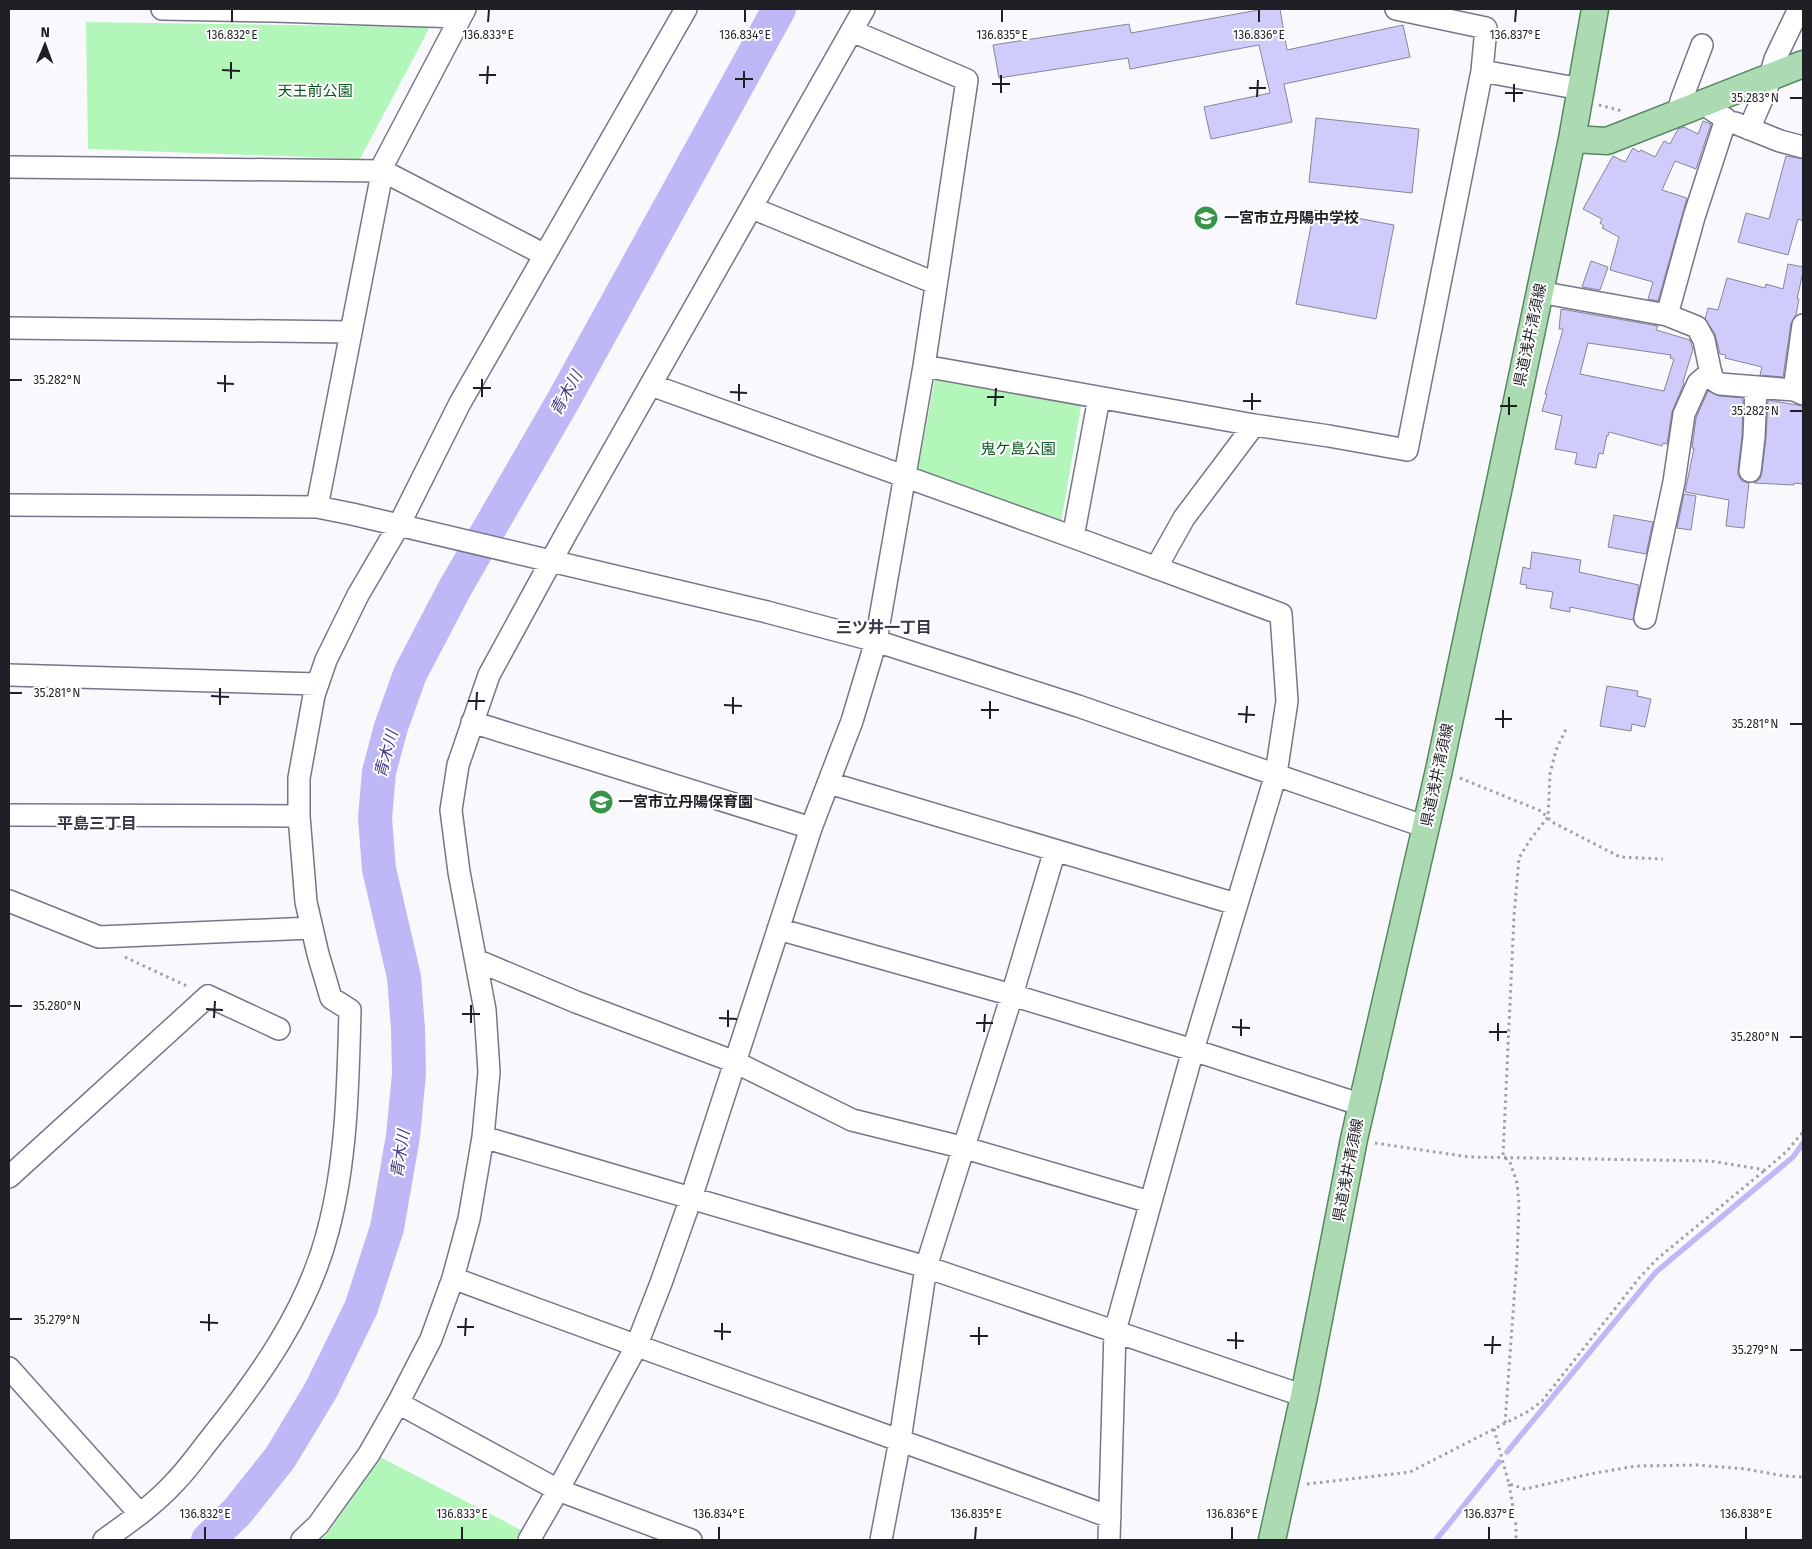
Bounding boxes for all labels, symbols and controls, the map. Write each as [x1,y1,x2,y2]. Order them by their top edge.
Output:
north arrow [20,20,70,70]
text: N [40,24,50,41]
text: 136.832°E [206,28,258,42]
text: 136.833°E [462,28,514,42]
text: 136.834°E [719,28,771,42]
text: 136.835°E [976,28,1028,42]
text: 136.836°E [1233,28,1285,42]
text: 136.837°E [1489,28,1541,42]
park label: 天王前公園 [277,82,353,100]
text: 35.283°N [1731,91,1779,105]
school or university icon: 一宮市立丹陽中学校 [1193,205,1219,231]
place label: 一宮市立丹陽中学校 [1224,209,1359,227]
street label: 県道浅井清須線 [1510,282,1550,388]
water label: 青木川 [546,366,587,419]
text: 35.282°N [33,373,81,387]
text: 35.282°N [1731,404,1779,418]
park label: 鬼ケ島公園 [980,440,1056,458]
district label: 三ツ井一丁目 [836,618,932,637]
text: 35.281°N [34,686,80,700]
text: 35.281°N [1732,717,1778,731]
street label: 県道浅井清須線 [1417,722,1457,828]
water label: 青木川 [371,726,402,780]
school or university icon: 一宮市立丹陽保育園 [588,789,614,815]
place label: 一宮市立丹陽保育園 [618,793,753,811]
district label: 平島三丁目 [57,814,137,833]
text: 35.280°N [33,999,81,1013]
text: 35.280°N [1731,1030,1779,1044]
street label: 県道浅井清須線 [1329,1117,1367,1223]
water label: 青木川 [387,1127,413,1179]
text: 35.279°N [34,1313,80,1327]
text: 35.279°N [1732,1343,1778,1357]
text: 136.832°E [179,1507,231,1521]
text: 136.833°E [436,1507,488,1521]
text: 136.834°E [693,1507,745,1521]
text: 136.835°E [950,1507,1002,1521]
text: 136.836°E [1206,1507,1258,1521]
text: 136.837°E [1463,1507,1515,1521]
text: 136.838°E [1720,1507,1772,1521]

